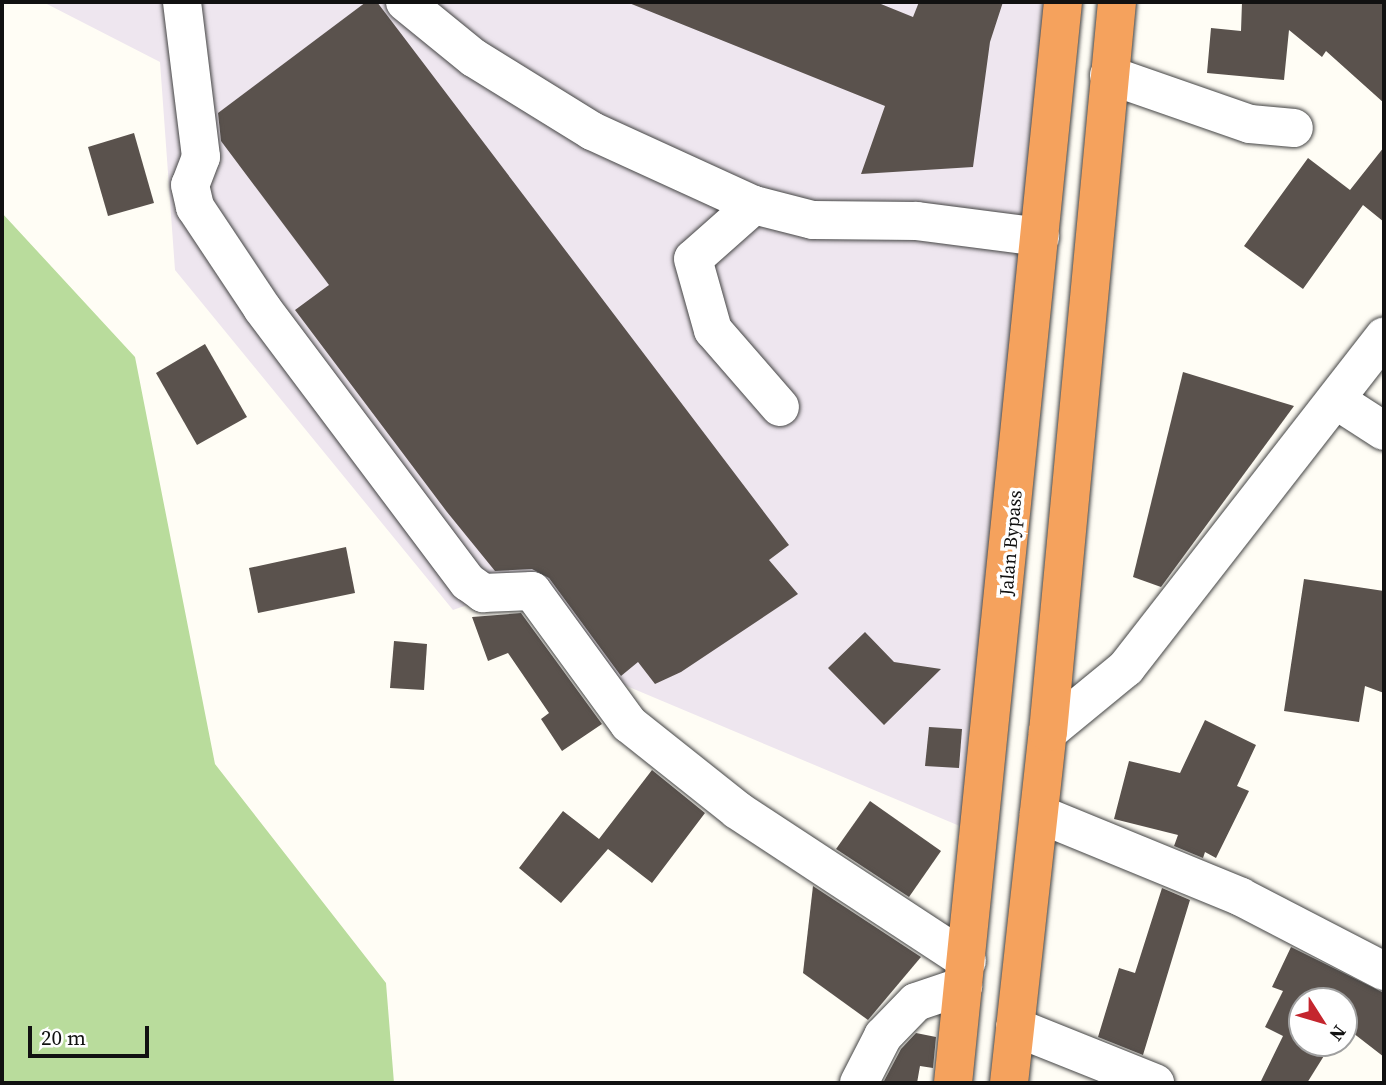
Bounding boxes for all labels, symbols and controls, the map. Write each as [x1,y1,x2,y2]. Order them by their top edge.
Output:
street label: Jalan Bypass [995,489,1027,597]
north arrow [1288,987,1358,1057]
scale bar [32,1012,152,1056]
text: N [1324,1020,1353,1047]
text: 20 m [41,1023,86,1052]

